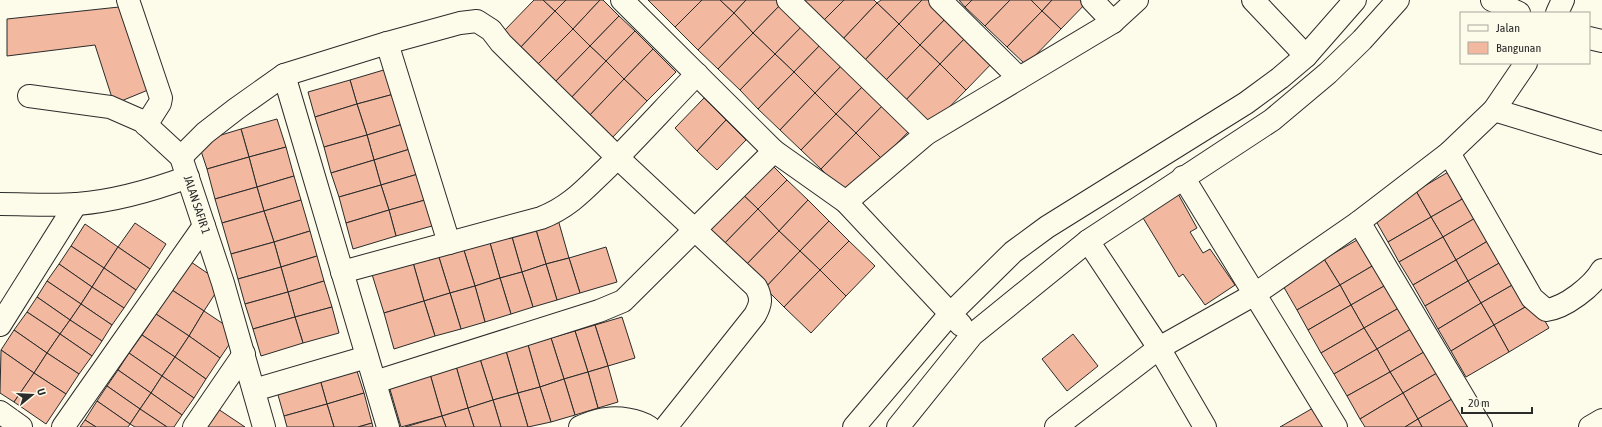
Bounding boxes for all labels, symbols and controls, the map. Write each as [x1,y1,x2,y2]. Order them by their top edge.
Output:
legend [1460,12,1590,64]
text: Jalan [1496,21,1520,35]
text: Bangunan [1496,41,1541,55]
street label: JALAN SAFIR 1 [181,173,213,236]
north arrow [12,375,52,415]
text: U [35,387,48,397]
scale bar [1462,389,1532,415]
text: 20 m [1468,396,1490,410]

